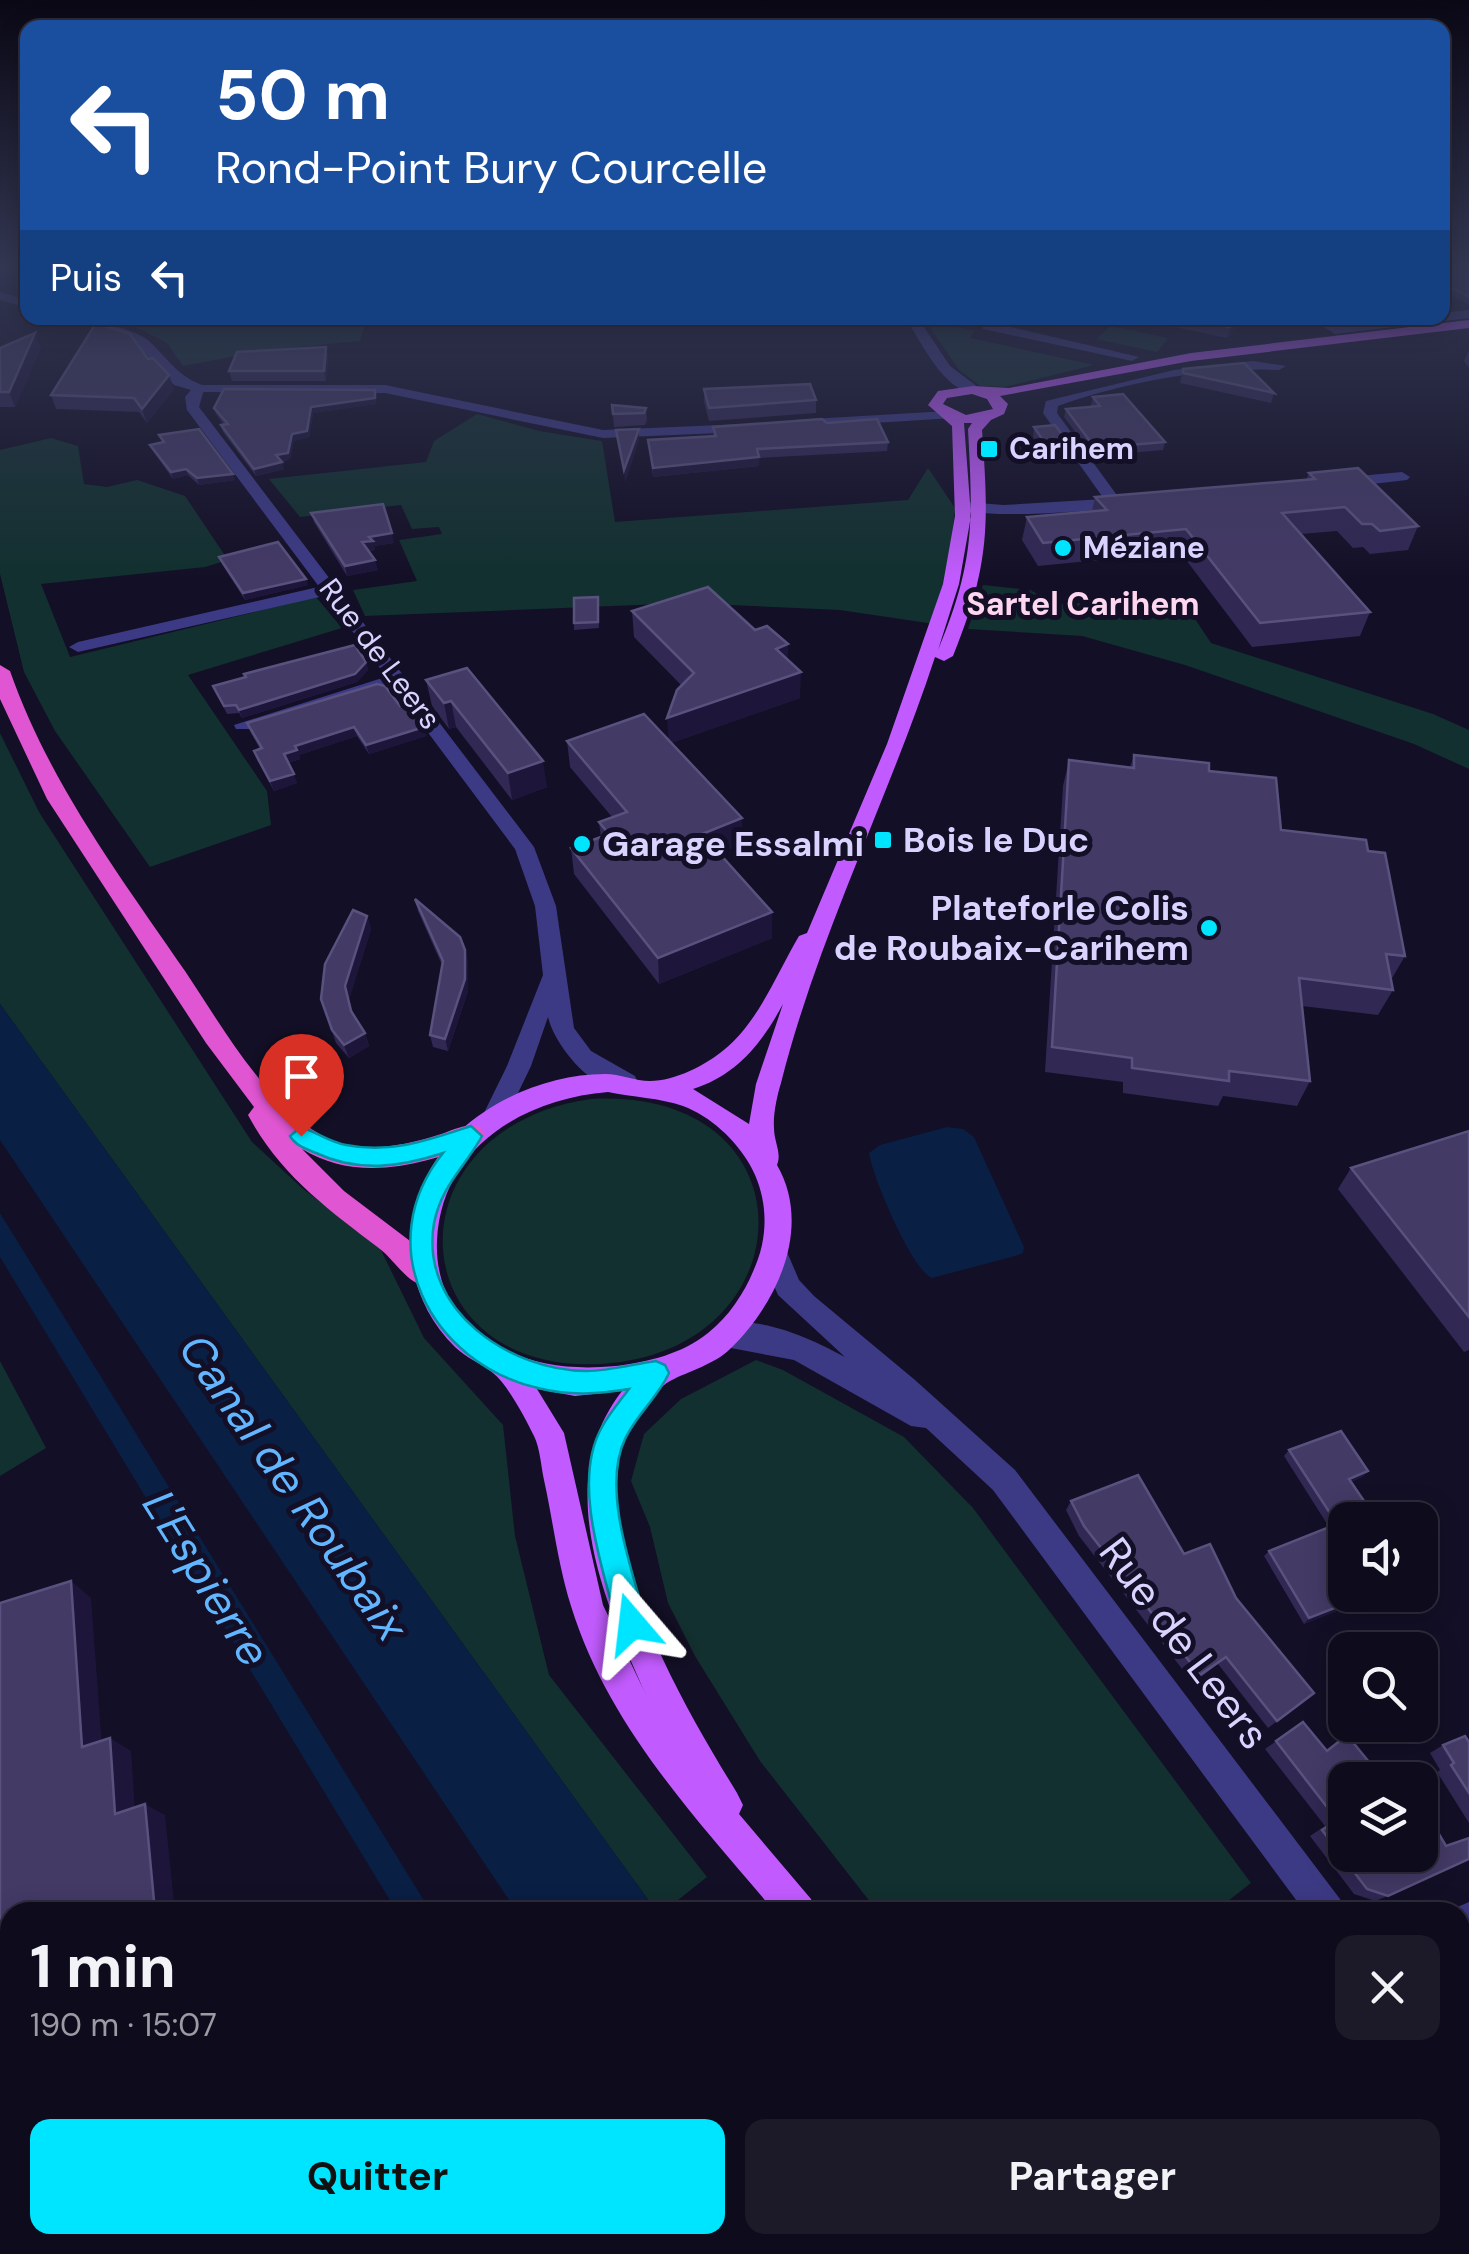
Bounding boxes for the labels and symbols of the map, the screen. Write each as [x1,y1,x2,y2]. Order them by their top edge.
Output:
place label: Carihem [1009,429,1134,468]
marker: Carihem [978,438,1000,460]
place label: Méziane [1083,528,1205,567]
marker: Méziane [1052,537,1074,559]
street label: Rue de Leers [311,570,450,737]
district label: Sartel Carihem [966,583,1200,625]
place label: Bois le Duc [903,817,1089,863]
place label: Garage Essalmi [602,821,864,867]
marker: Bois le Duc [872,829,894,851]
marker: Garage Essalmi [571,833,593,855]
place label: Plateforle Colis de Roubaix-Carihem [834,885,1189,971]
marker: Plateforle Colis de Roubaix-Carihem [1198,917,1220,939]
pin [259,1034,344,1137]
water label: Canal de Roubaix [166,1322,422,1654]
water label: L'Espierre [129,1479,284,1677]
street label: Rue de Leers [1087,1527,1282,1760]
position arrow [580,1572,684,1676]

